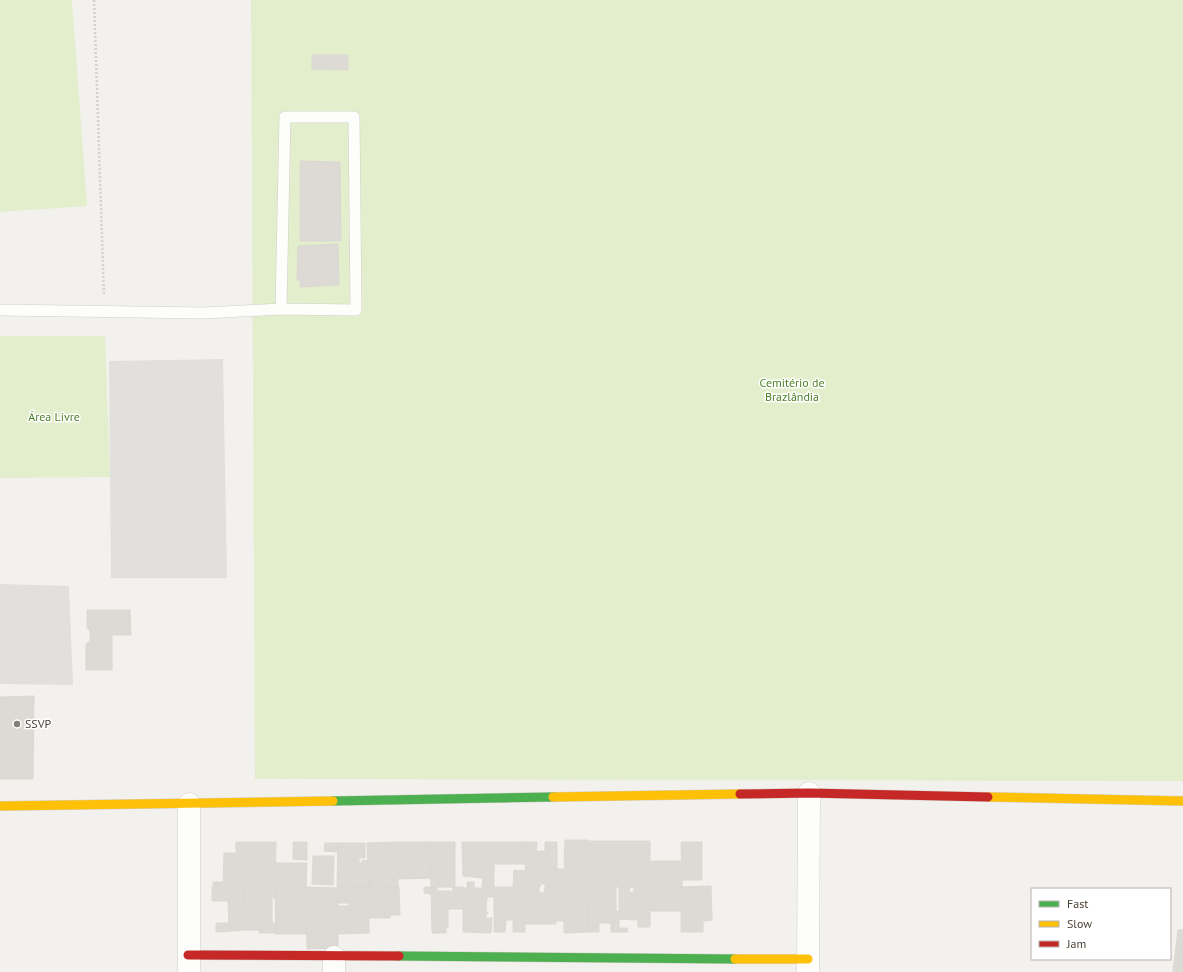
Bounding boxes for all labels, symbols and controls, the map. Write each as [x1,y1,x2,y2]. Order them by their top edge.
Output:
park label: Cemitério de Brazlândia [759,375,825,404]
park label: Área Livre [28,409,80,424]
place label: SSVP [25,716,52,731]
marker: SSVP [12,719,22,729]
legend [1031,888,1171,960]
text: Fast [1067,896,1088,911]
text: Slow [1067,916,1092,931]
text: Jam [1066,936,1086,951]

